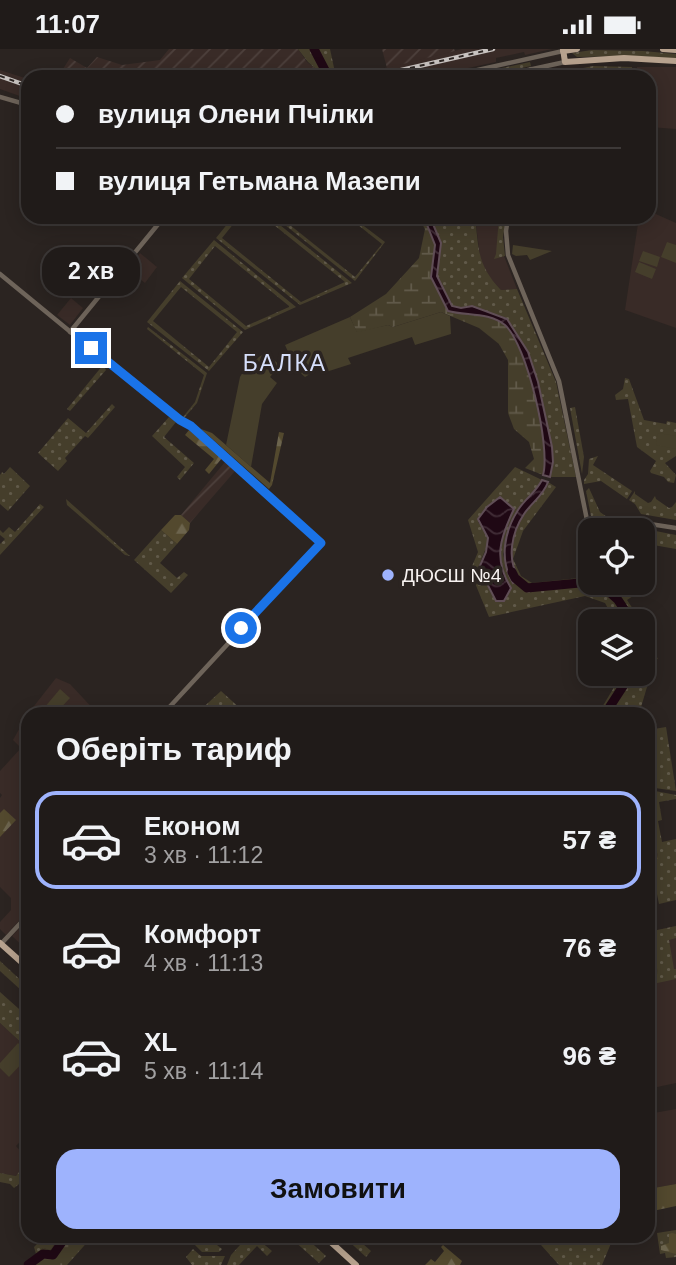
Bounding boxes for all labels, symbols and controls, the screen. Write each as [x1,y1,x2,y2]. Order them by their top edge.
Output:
text: 11:07 [35,9,100,39]
text: вулиця Олени Пчілки [98,99,374,129]
text: вулиця Гетьмана Мазепи [98,166,421,196]
callout: 2 хв [42,247,140,295]
text: 2 хв [68,258,114,284]
route end [75,332,107,364]
district label: БАЛКА [243,350,327,376]
map controls [578,518,655,686]
button: locate [578,518,655,595]
place label: ДЮСШ №4 [402,565,502,586]
marker: ДЮСШ №4 [380,567,396,583]
button: layers [578,609,655,686]
route start [225,612,257,644]
text: Оберіть тариф [56,731,292,767]
icon: car [60,809,123,872]
text: Економ [144,811,240,841]
text: 57 ₴ [563,825,616,855]
text: 3 хв · 11:12 [144,842,263,868]
icon: car [60,917,123,980]
text: Комфорт [144,919,261,949]
text: 76 ₴ [563,933,616,963]
text: 4 хв · 11:13 [144,950,263,976]
icon: car [60,1025,123,1088]
text: XL [144,1027,177,1057]
text: 96 ₴ [563,1041,616,1071]
text: 5 хв · 11:14 [144,1058,263,1084]
button: Замовити [56,1149,620,1229]

